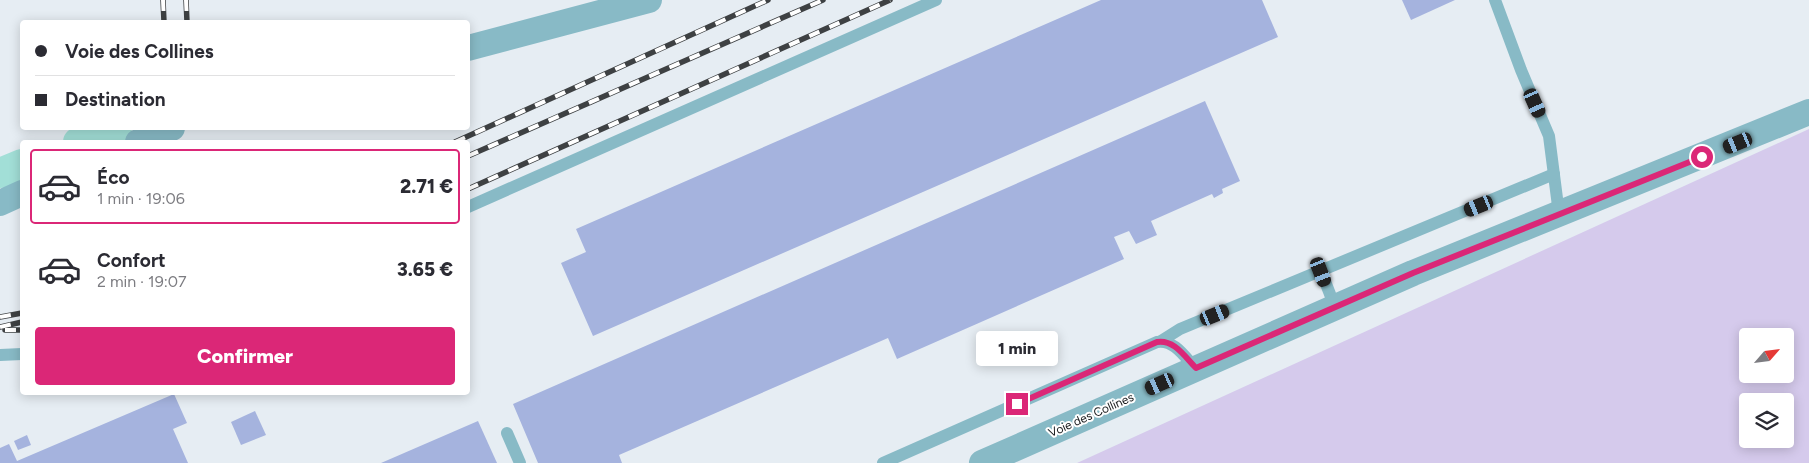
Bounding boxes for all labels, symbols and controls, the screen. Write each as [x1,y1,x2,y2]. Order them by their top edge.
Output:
text: Voie des Collines [65,40,214,63]
car [1522,86,1547,120]
text: Destination [65,88,166,111]
car [1721,130,1754,156]
route start [1691,146,1713,168]
icon: car [37,164,82,209]
text: Éco [97,166,130,189]
text: 2.71 € [400,175,453,198]
text: 1 min · 19:06 [97,189,185,208]
car [1462,193,1495,219]
icon: car [37,247,82,292]
text: Confort [97,249,166,272]
car [1308,255,1333,289]
text: 3.65 € [397,258,453,281]
text: 2 min · 19:07 [97,272,187,291]
car [1198,302,1231,328]
button: Confirmer [35,327,455,385]
north arrow [1739,328,1794,382]
map controls [1739,328,1794,448]
callout: 1 min [976,332,1058,366]
text: 1 min [998,339,1036,358]
car [1143,371,1176,397]
street label: Voie des Collines [1046,390,1136,440]
route end [1006,393,1028,415]
button: layers [1739,393,1794,448]

